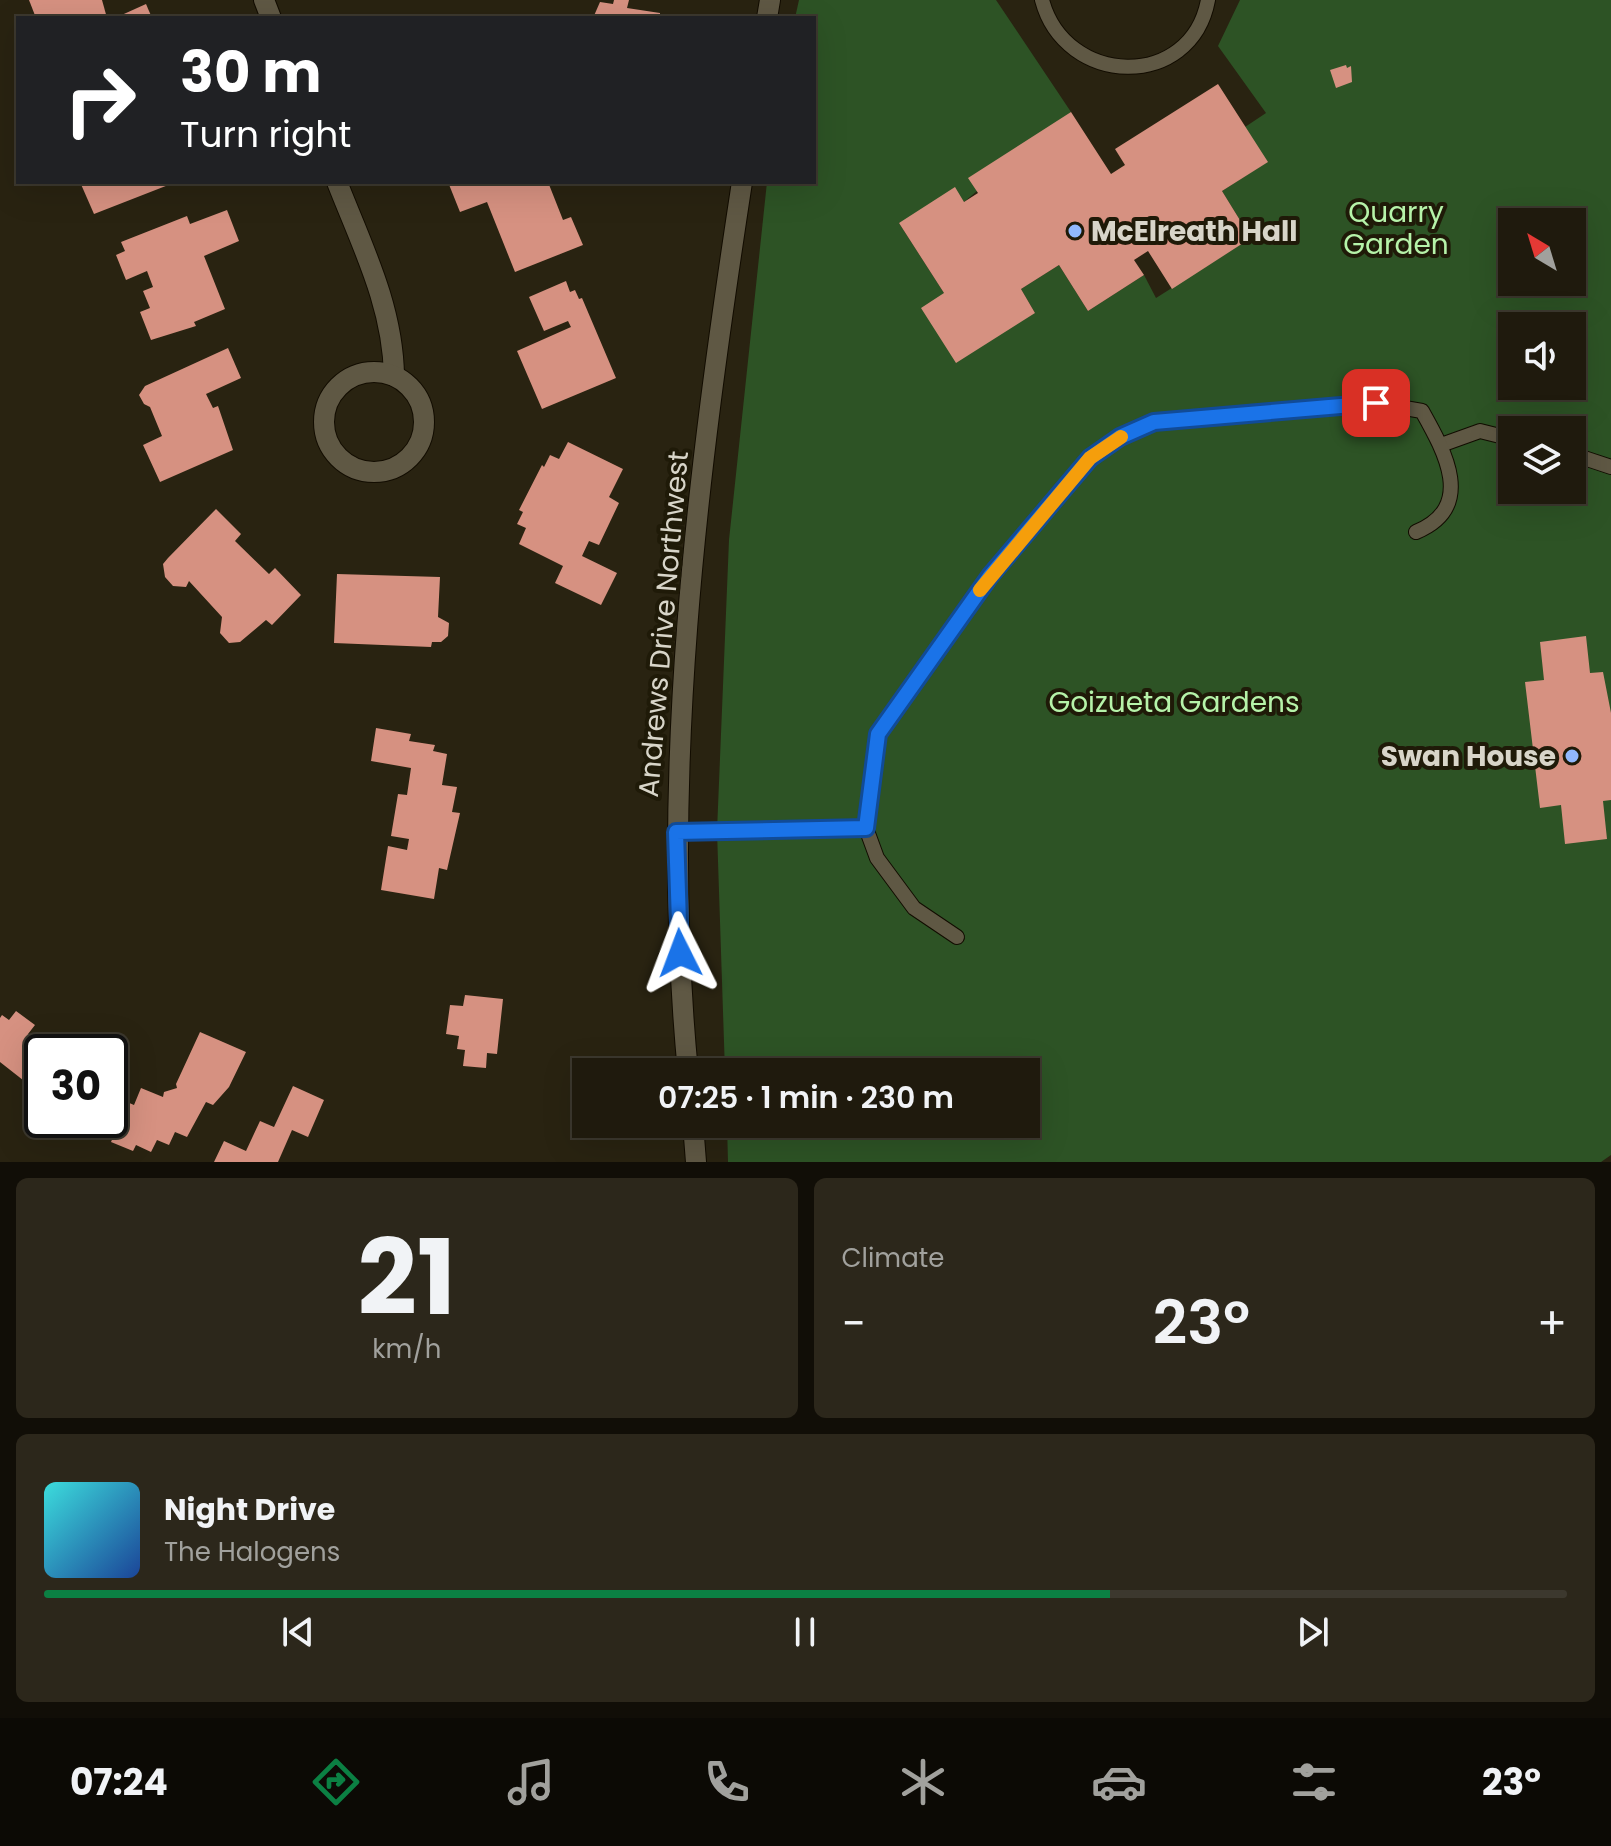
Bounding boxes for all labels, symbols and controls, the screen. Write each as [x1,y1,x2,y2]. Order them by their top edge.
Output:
text: 30 m [180,33,322,112]
icon: right [48,48,152,152]
text: Turn right [180,109,351,160]
park label: Quarry Garden [1343,193,1449,264]
north arrow [1498,208,1586,296]
map controls [1498,208,1586,504]
place label: McElreath Hall [1091,212,1297,251]
marker: McElreath Hall [1066,222,1084,240]
button: sound [1498,312,1586,400]
pin [1342,369,1410,437]
icon: arrive [1354,381,1398,425]
button: layers [1498,416,1586,504]
street label: Andrews Drive Northwest [629,449,698,799]
park label: Goizueta Gardens [1048,683,1300,722]
place label: Swan House [1381,737,1556,776]
marker: Swan House [1563,747,1581,765]
position arrow [638,911,722,995]
speed limit sign: 30 [24,1034,128,1138]
text: 07:25 · 1 min · 230 m [658,1076,954,1119]
text: 21 [358,1205,456,1350]
text: Climate [842,1240,944,1276]
text: 23° [1153,1281,1250,1365]
text: − [842,1293,866,1354]
text: + [1537,1293,1567,1354]
text: km/h [372,1331,441,1367]
text: Night Drive [164,1488,335,1531]
text: The Halogens [164,1534,340,1570]
icon: previous [276,1610,320,1654]
icon: pause [783,1610,827,1654]
icon: next [1291,1610,1335,1654]
icon: directions [308,1754,364,1810]
icon: music [503,1754,559,1810]
icon: phone [699,1754,755,1810]
icon: climate [895,1754,951,1810]
icon: car [1091,1754,1147,1810]
icon: filters [1286,1754,1342,1810]
text: 07:24 [70,1757,168,1808]
text: 23° [1482,1757,1541,1808]

